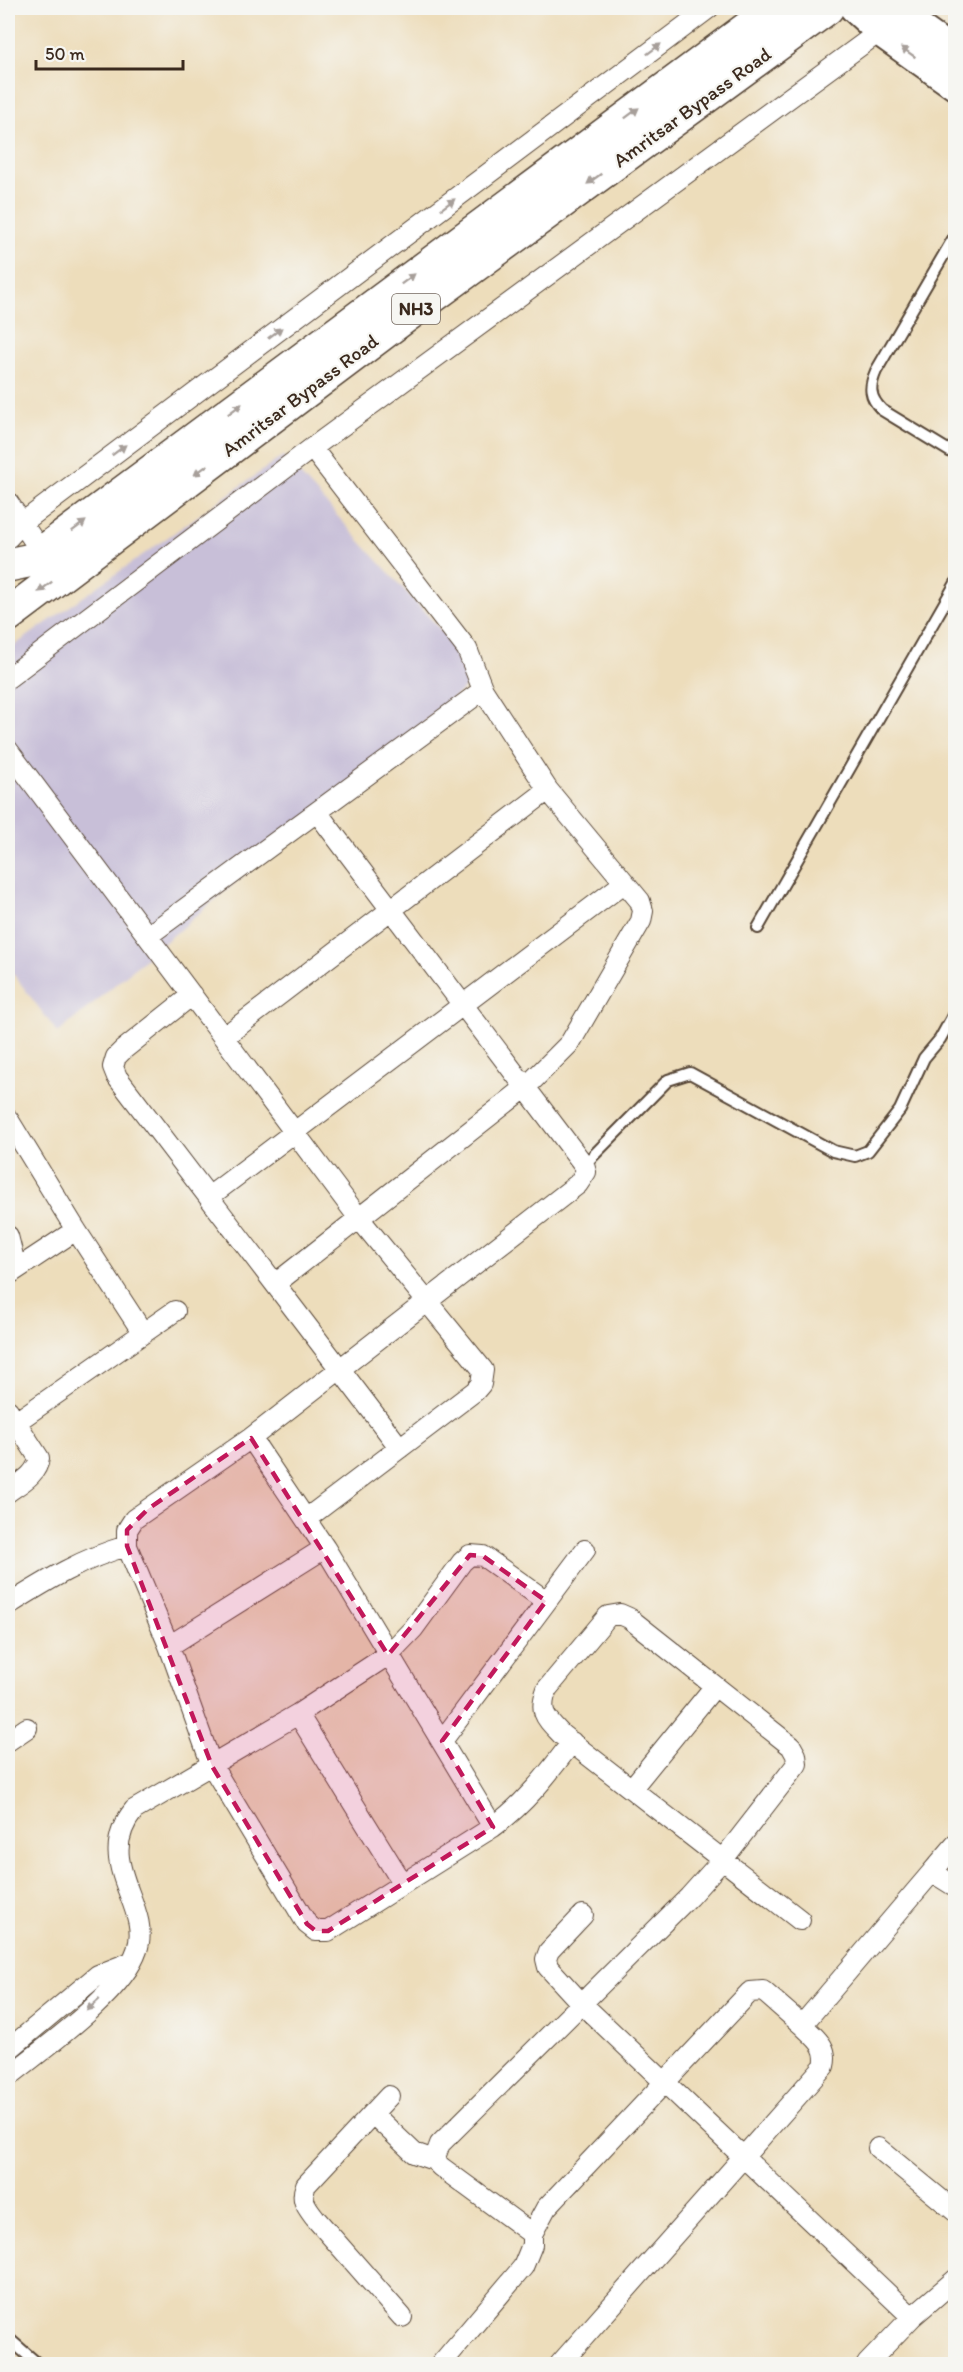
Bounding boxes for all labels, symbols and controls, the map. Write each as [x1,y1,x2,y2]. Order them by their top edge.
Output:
scale bar [36,33,183,71]
street label: Amritsar Bypass Road [608,42,776,172]
text: 50 m [45,43,85,65]
one-way arrow [647,43,662,55]
one-way arrow [900,46,915,58]
one-way arrow [624,107,640,120]
one-way arrow [586,172,601,184]
one-way arrow [440,197,456,210]
one-way arrow [400,274,415,286]
road number: NH3 [392,294,440,324]
street label: Amritsar Bypass Road [217,328,383,462]
one-way arrow [268,328,283,340]
one-way arrow [227,403,242,415]
one-way arrow [112,445,127,457]
one-way arrow [193,464,209,476]
one-way arrow [71,520,86,532]
one-way arrow [37,581,53,593]
one-way arrow [86,1998,101,2011]

